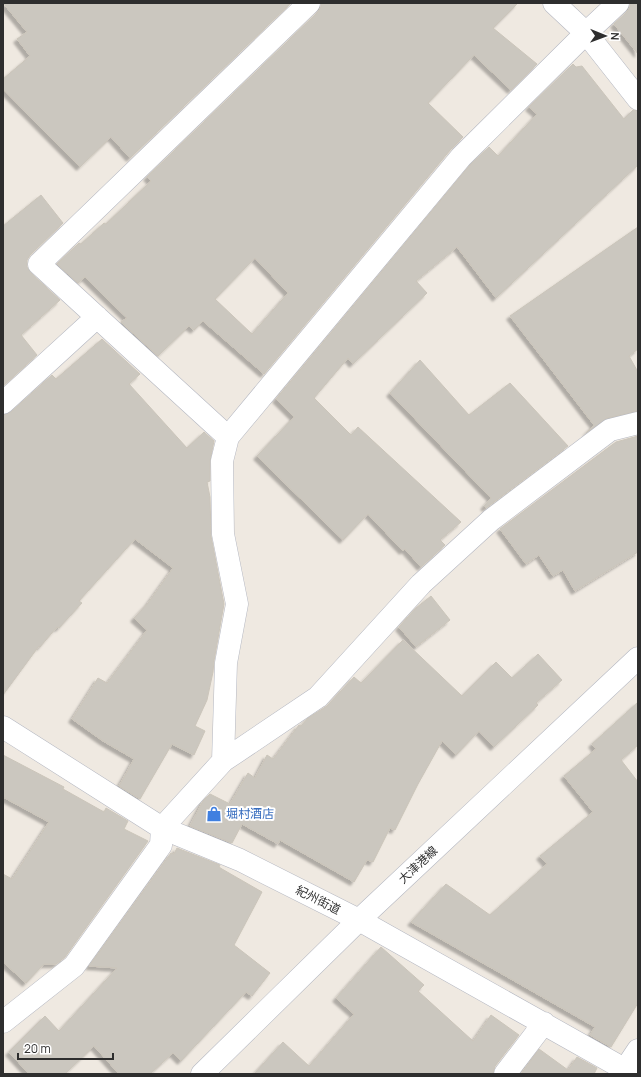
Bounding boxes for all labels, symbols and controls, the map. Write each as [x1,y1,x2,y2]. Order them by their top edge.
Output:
north arrow [585,16,625,56]
text: N [608,32,623,40]
shop icon: 堀村酒店 [205,805,223,823]
place label: 堀村酒店 [226,805,274,822]
street label: 大津港線 [394,842,441,887]
street label: 紀州街道 [293,881,343,918]
scale bar [18,1035,113,1061]
text: 20 m [24,1040,51,1057]

